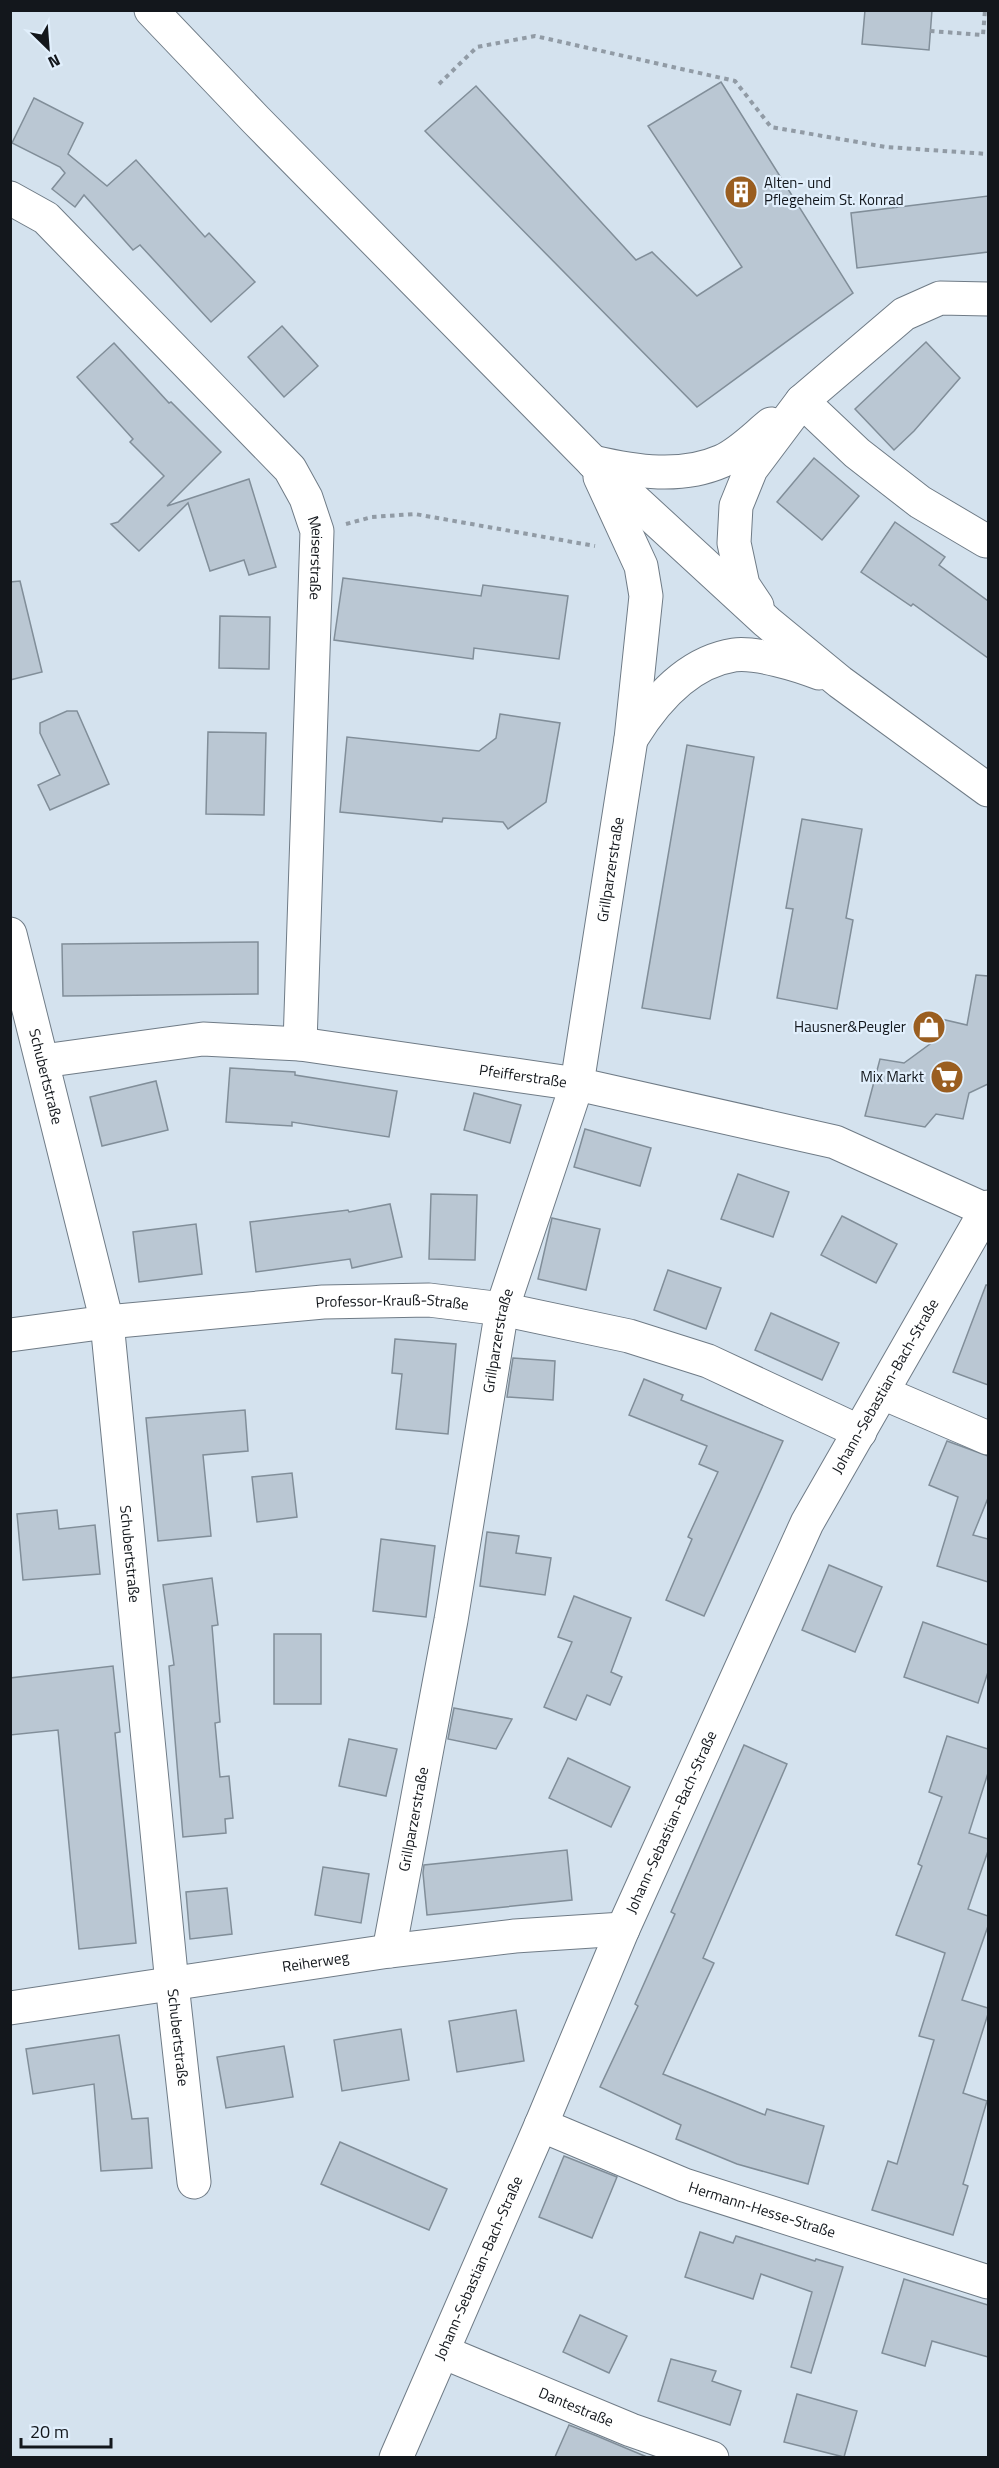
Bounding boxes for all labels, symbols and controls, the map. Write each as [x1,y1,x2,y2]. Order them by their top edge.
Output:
north arrow [18,18,78,78]
text: N [44,48,64,75]
place label: Alten- und Pflegeheim St. Konrad [764,171,904,211]
building icon: Alten- und Pflegeheim St. Konrad [723,174,759,210]
street label: Meiserstraße [302,513,329,600]
street label: Grillparzerstraße [590,815,630,924]
shop icon: Hausner&Peugler [911,1009,947,1045]
place label: Hausner&Peugler [794,1015,906,1038]
street label: Schubertstraße [23,1026,69,1127]
street label: Pfeifferstraße [478,1058,569,1093]
supermarket icon: Mix Markt [929,1059,965,1095]
place label: Mix Markt [860,1065,925,1088]
street label: Grillparzerstraße [476,1285,519,1395]
street label: Professor-Krauß-Straße [314,1288,470,1316]
street label: Johann-Sebastian-Bach-Straße [826,1294,944,1478]
street label: Schubertstraße [114,1504,146,1604]
street label: Johann-Sebastian-Bach-Straße [620,1727,722,1917]
street label: Grillparzerstraße [392,1765,434,1873]
street label: Reiherweg [280,1945,351,1978]
street label: Schubertstraße [162,1988,195,2087]
street label: Johann-Sebastian-Bach-Straße [428,2172,528,2364]
street label: Hermann-Hesse-Straße [686,2175,839,2244]
street label: Dantestraße [535,2381,617,2433]
scale bar [21,2411,111,2449]
text: 20 m [30,2418,69,2445]

